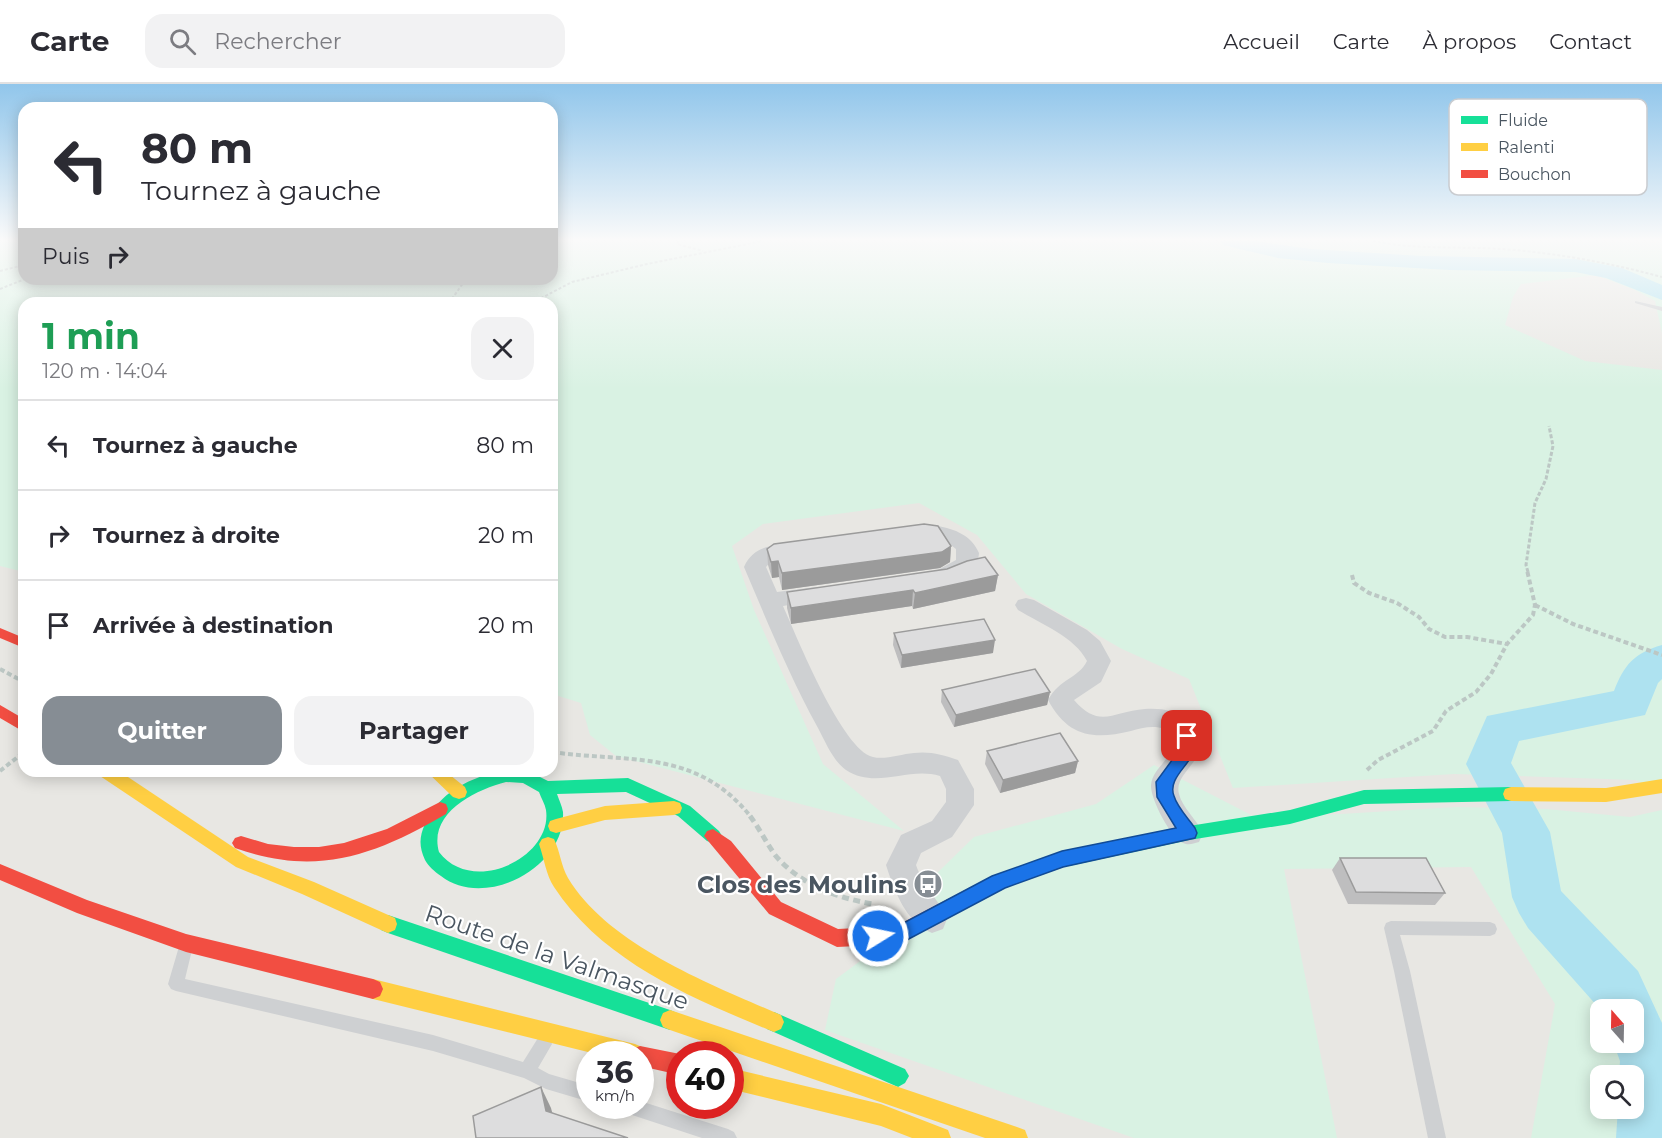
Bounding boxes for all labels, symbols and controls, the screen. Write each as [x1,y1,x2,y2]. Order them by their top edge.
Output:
search box [145,14,565,68]
text: Carte [30,24,109,58]
icon: search [166,25,199,58]
text: Rechercher [214,28,342,55]
text: Accueil [1223,29,1300,54]
text: Carte [1333,29,1389,54]
text: À propos [1422,29,1516,54]
text: Contact [1549,29,1632,54]
legend [1449,99,1647,195]
text: Fluide [1498,111,1548,130]
text: 80 m [141,122,253,174]
icon: left [42,126,120,204]
text: Ralenti [1498,138,1555,157]
text: Bouchon [1498,165,1571,184]
text: Tournez à gauche [141,174,381,207]
icon: right [101,240,134,273]
text: Puis [42,243,89,270]
text: 1 min [42,314,140,358]
button: close [471,317,534,380]
text: 120 m · 14:04 [42,359,167,383]
icon: left [42,429,75,462]
text: Tournez à gauche [93,432,298,459]
text: 80 m [476,432,534,459]
icon: right [42,519,75,552]
text: Tournez à droite [93,522,280,549]
text: 20 m [478,522,534,549]
icon: arrive [42,609,75,642]
text: Arrivée à destination [93,612,333,639]
text: 20 m [478,612,534,639]
button: Quitter [42,696,282,765]
button: Partager [294,696,534,765]
pin [1161,710,1212,761]
icon: arrive [1170,719,1203,752]
bus stop icon: Clos des Moulins [912,868,944,900]
place label: Clos des Moulins [697,870,907,899]
street label: Route de la Valmasque [421,898,693,1016]
position arrow [846,904,910,968]
north arrow [1590,999,1644,1053]
map controls [1590,999,1644,1119]
speed limit sign: 40 [666,1041,744,1119]
text: 36 [597,1054,633,1091]
button: search [1590,1065,1644,1119]
text: km/h [595,1086,635,1105]

